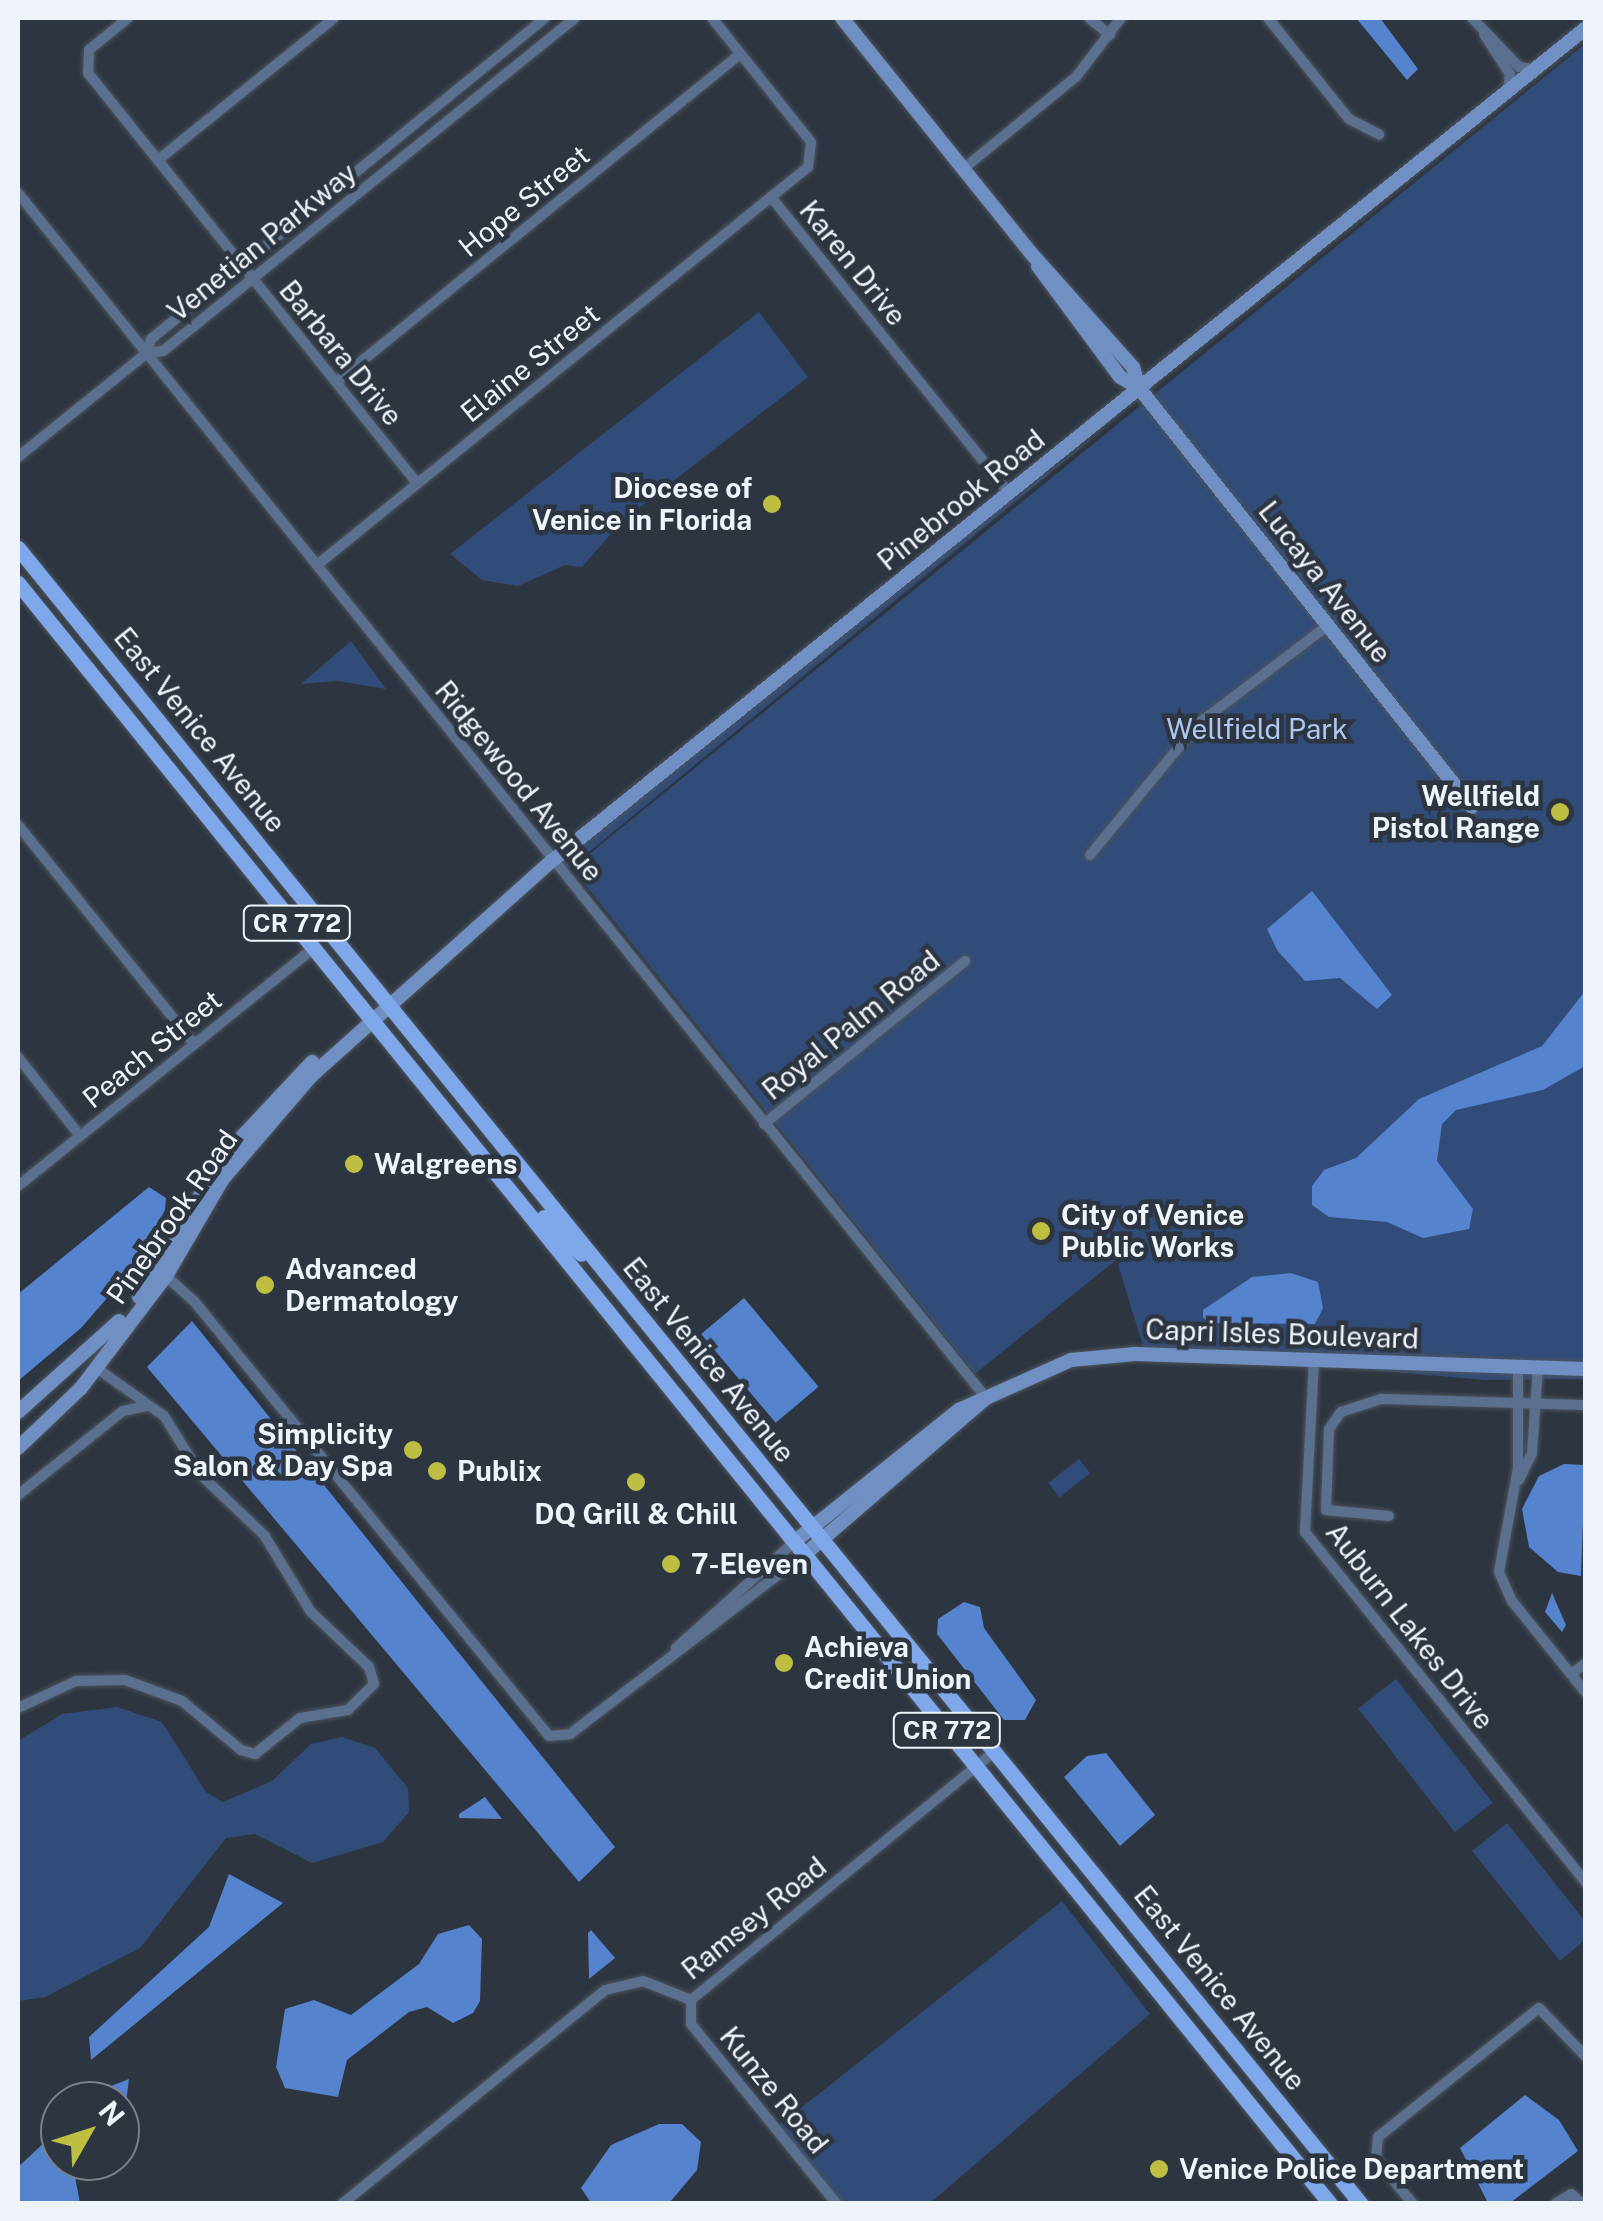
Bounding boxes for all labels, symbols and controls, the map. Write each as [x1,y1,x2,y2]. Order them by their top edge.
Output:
street label: Hope Street [452,138,596,264]
street label: Venetian Parkway [161,156,363,328]
street label: Karen Drive [792,194,914,332]
street label: Barbara Drive [272,274,410,432]
street label: Elaine Street [454,297,606,429]
street label: Pinebrook Road [871,422,1051,578]
place label: Diocese of Venice in Florida [532,471,752,537]
marker: Diocese of Venice in Florida [761,493,783,515]
street label: Lucaya Avenue [1252,495,1398,669]
street label: East Venice Avenue [107,621,293,839]
street label: Ridgewood Avenue [428,674,610,888]
park label: Wellfield Park [1166,712,1348,746]
place label: Wellfield Pistol Range [1372,779,1540,845]
marker: Wellfield Pistol Range [1549,801,1571,823]
road number: CR 772 [242,903,352,943]
street label: Royal Palm Road [756,943,946,1107]
street label: Peach Street [76,983,228,1115]
street label: Pinebrook Road [99,1123,245,1311]
place label: Walgreens [374,1147,518,1181]
marker: Walgreens [343,1153,365,1175]
place label: City of Venice Public Works [1061,1198,1245,1264]
marker: City of Venice Public Works [1030,1220,1052,1242]
street label: East Venice Avenue [616,1251,802,1469]
place label: Advanced Dermatology [285,1252,458,1318]
marker: Advanced Dermatology [254,1274,276,1296]
street label: Capri Isles Boulevard [1145,1312,1419,1356]
place label: Simplicity Salon & Day Spa [173,1417,393,1483]
marker: Simplicity Salon & Day Spa [402,1439,424,1461]
place label: Publix [457,1454,542,1488]
marker: Publix [426,1460,448,1482]
marker: DQ Grill & Chill [625,1471,647,1493]
place label: DQ Grill & Chill [534,1497,738,1531]
street label: Auburn Lakes Drive [1319,1516,1501,1736]
place label: 7-Eleven [691,1547,808,1581]
marker: 7-Eleven [660,1553,682,1575]
place label: Achieva Credit Union [804,1630,971,1696]
marker: Achieva Credit Union [773,1652,795,1674]
road number: CR 772 [892,1710,1002,1750]
street label: Ramsey Road [675,1850,833,1986]
street label: East Venice Avenue [1127,1879,1313,2097]
street label: Kunze Road [713,2020,835,2160]
north arrow [40,2081,140,2181]
text: N [92,2094,132,2132]
place label: Venice Police Department [1179,2152,1524,2186]
marker: Venice Police Department [1148,2158,1170,2180]

